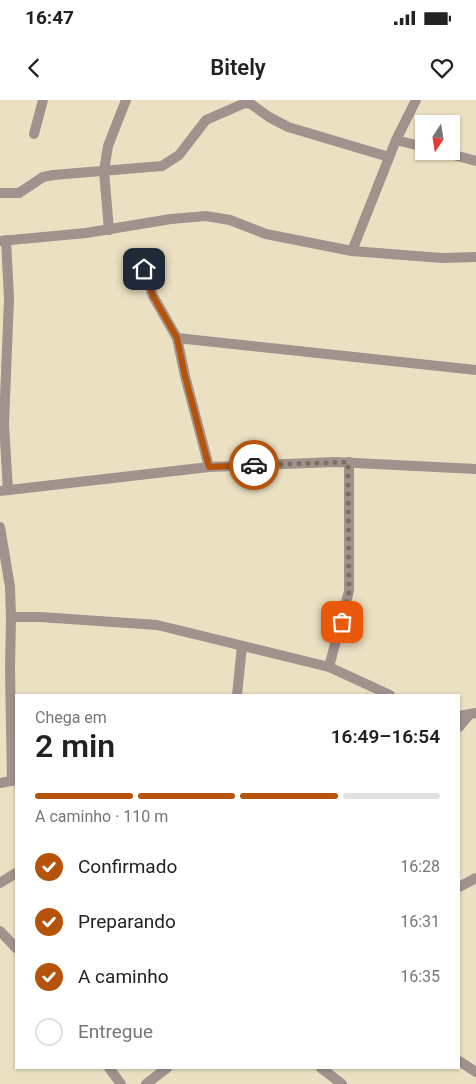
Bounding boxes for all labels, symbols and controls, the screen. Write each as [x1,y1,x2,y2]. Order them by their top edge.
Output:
text: 16:47 [25,6,74,29]
icon: back [20,54,48,82]
icon: heart [428,54,456,82]
text: Bitely [210,55,266,80]
north arrow [415,115,460,160]
map controls [415,115,460,160]
pin [123,248,165,290]
icon: home [130,255,158,283]
courier [229,440,279,490]
icon: car [240,451,268,479]
pin [321,601,363,643]
icon: bag [328,608,356,636]
text: Chega em [35,708,107,727]
text: 16:49–16:54 [331,725,440,748]
text: 2 min [35,727,115,765]
text: A caminho · 110 m [35,807,168,826]
icon: check [35,853,63,881]
text: Confirmado [78,855,177,878]
text: 16:28 [400,857,440,876]
icon: check [35,908,63,936]
text: Preparando [78,910,176,933]
text: 16:31 [400,912,440,931]
icon: check [35,963,63,991]
text: A caminho [78,965,168,988]
text: 16:35 [400,967,440,986]
text: Entregue [78,1020,153,1043]

